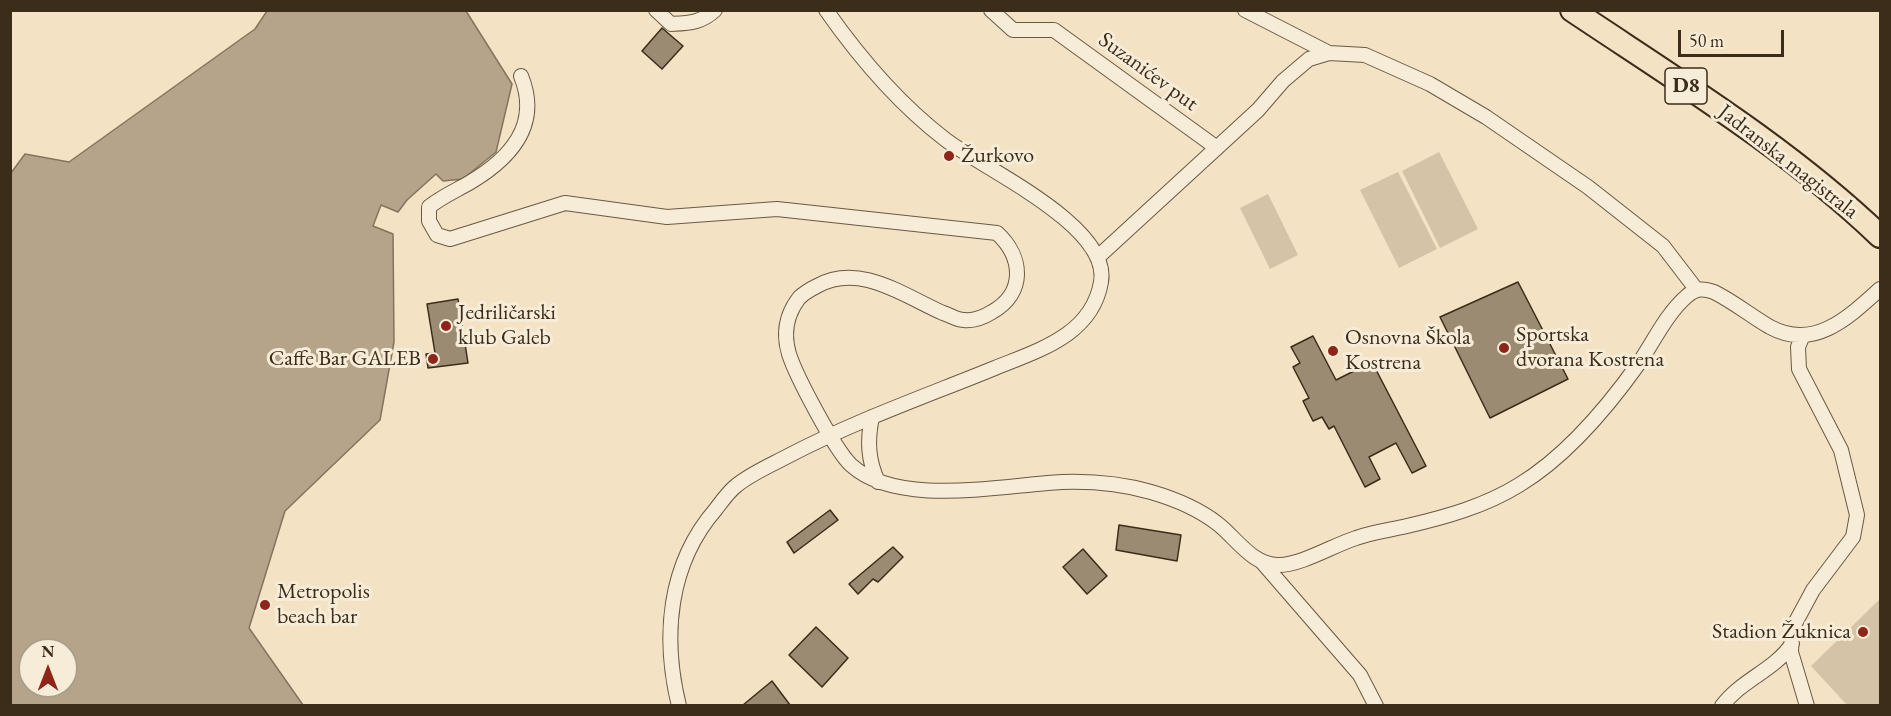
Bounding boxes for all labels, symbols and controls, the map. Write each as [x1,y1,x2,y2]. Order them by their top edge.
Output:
scale bar [1681,18,1788,56]
street label: Suzanićev put [1093,27,1203,117]
text: 50 m [1689,29,1724,52]
road number: D8 [1665,68,1707,104]
street label: Jadranska magistrala [1713,99,1863,225]
place label: Žurkovo [961,143,1034,169]
marker: Žurkovo [942,149,956,163]
place label: Jedriličarski klub Galeb [458,300,556,352]
marker: Jedriličarski klub Galeb [439,319,453,333]
place label: Sportska dvorana Kostrena [1516,322,1664,374]
place label: Osnovna Škola Kostrena [1345,325,1471,376]
marker: Sportska dvorana Kostrena [1497,341,1511,355]
marker: Osnovna Škola Kostrena [1326,344,1340,358]
place label: Caffe Bar GALEB [269,346,421,372]
marker: Caffe Bar GALEB [426,352,440,366]
place label: Metropolis beach bar [277,579,370,630]
marker: Metropolis beach bar [258,598,272,612]
place label: Stadion Žuknica [1712,619,1851,645]
marker: Stadion Žuknica [1856,625,1870,639]
north arrow [18,638,78,698]
text: N [42,641,54,662]

